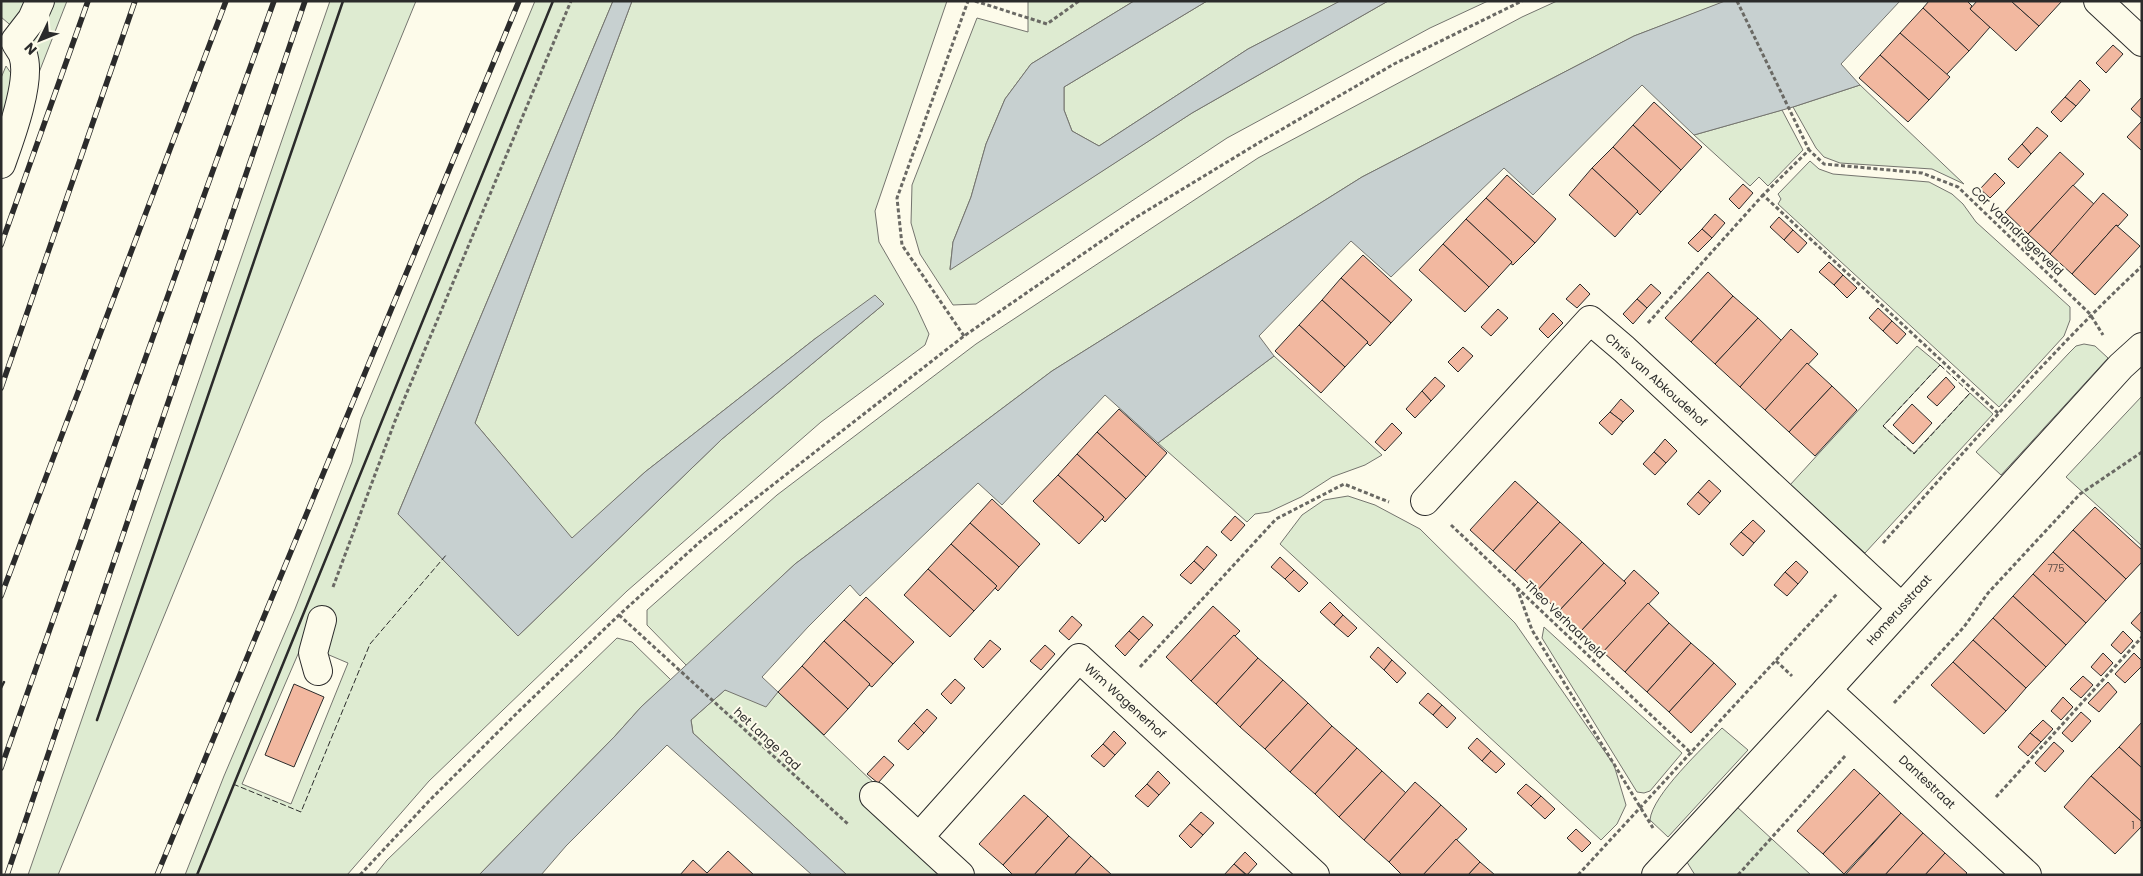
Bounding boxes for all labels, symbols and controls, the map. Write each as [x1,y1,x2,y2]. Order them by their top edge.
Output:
north arrow [15,15,65,65]
text: N [20,38,41,60]
street label: Cor Vaandragerveld [1967,182,2067,279]
street label: Chris van Abkoudehof [1602,329,1711,430]
house number: 775 [2047,561,2065,576]
street label: Homerusstraat [1862,571,1935,649]
street label: Theo Verhaarveld [1521,577,1609,663]
street label: Wim Wagenerhof [1081,659,1170,742]
street label: het Lange Pad [730,703,804,774]
street label: Dantestraat [1895,751,1959,812]
house number: 1 [2131,818,2135,833]

